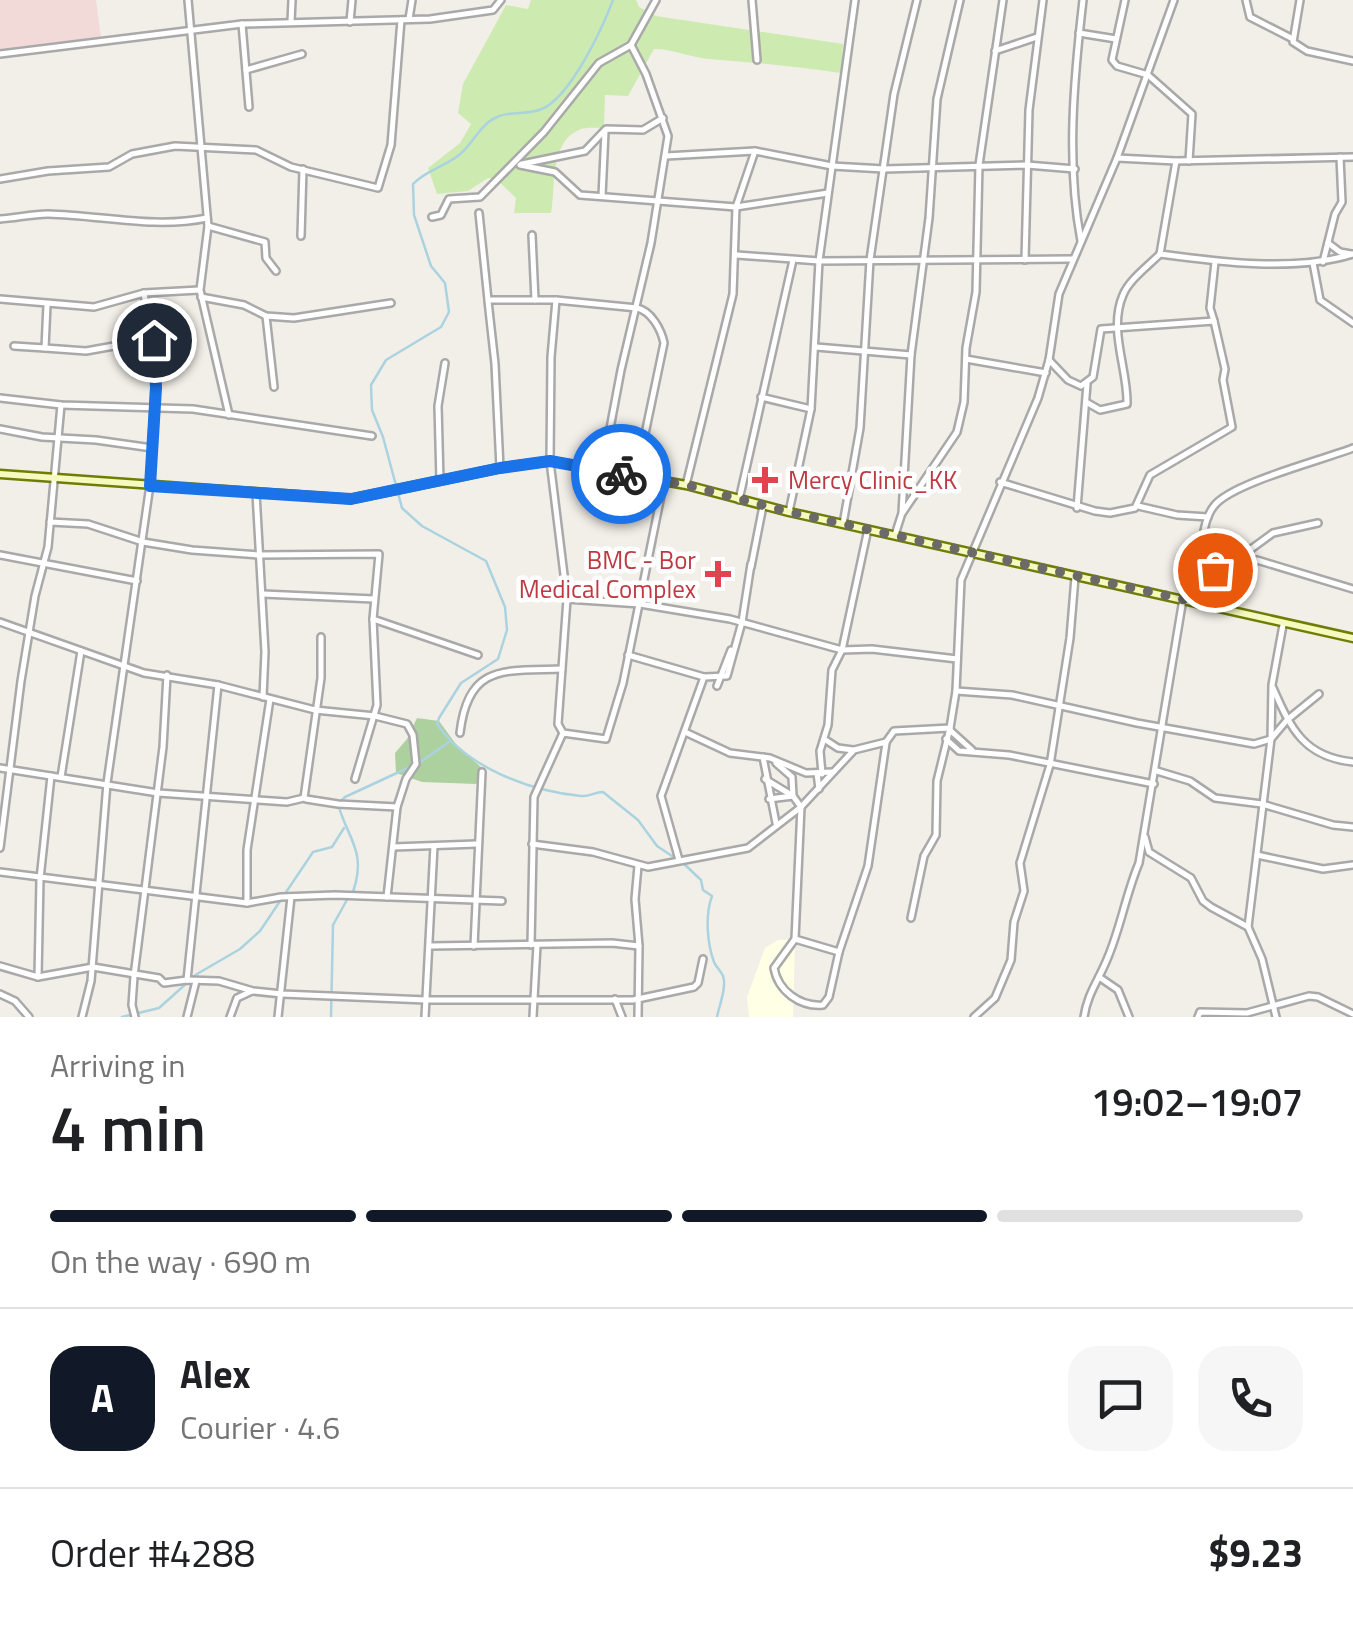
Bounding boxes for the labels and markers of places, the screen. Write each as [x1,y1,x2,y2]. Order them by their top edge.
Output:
pin [112,298,197,383]
place label: Mercy Clinic_KK [788,461,957,499]
marker: Mercy Clinic_KK [752,467,778,493]
pin [1173,528,1258,613]
place label: BMC - Bor Medical Complex [519,541,696,608]
marker: BMC - Bor Medical Complex [705,561,731,587]

